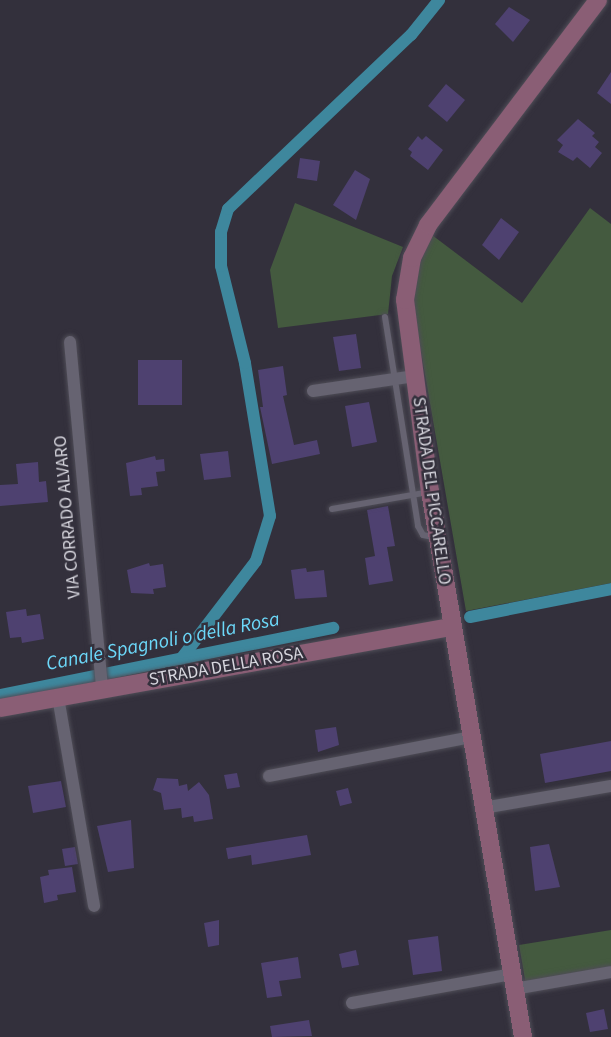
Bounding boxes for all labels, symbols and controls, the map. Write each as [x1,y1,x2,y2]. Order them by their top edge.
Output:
street label: STRADA DEL PICCARELLO [407,396,455,586]
street label: VIA CORRADO ALVARO [50,434,86,600]
water label: Canale Spagnoli o della Rosa [44,608,282,676]
street label: STRADA DELLA ROSA [147,643,305,691]

